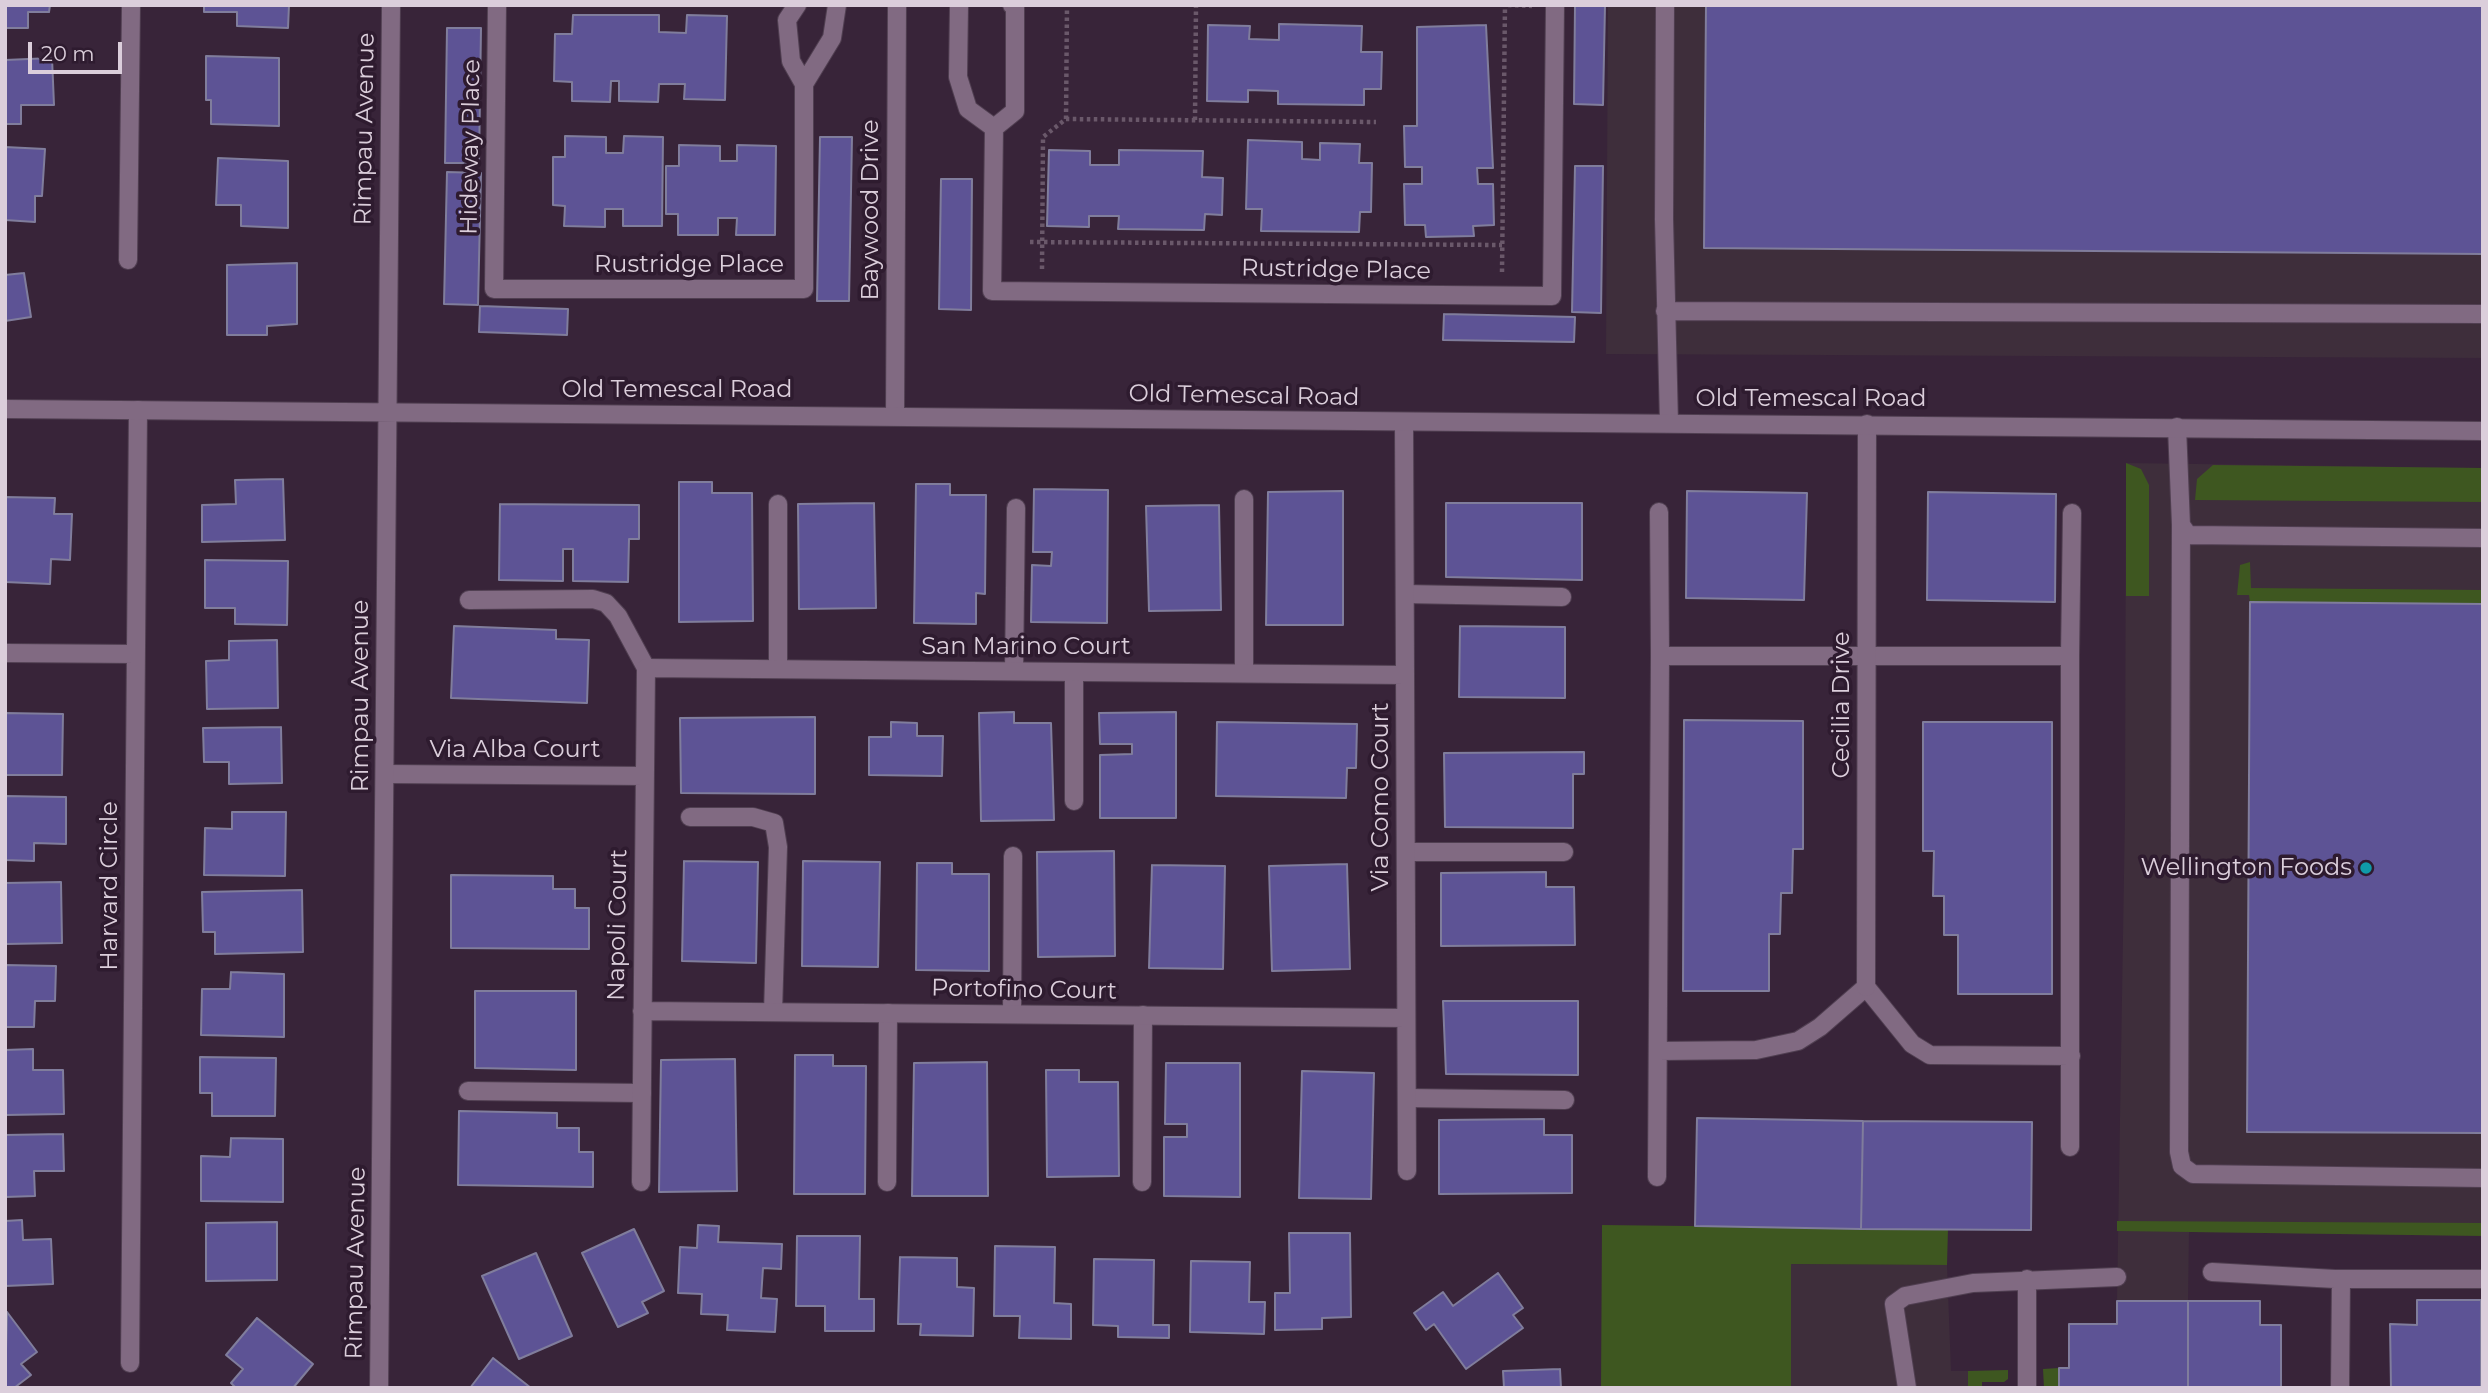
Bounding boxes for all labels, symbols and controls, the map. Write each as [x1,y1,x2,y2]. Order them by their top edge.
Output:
scale bar [32,28,126,72]
street label: Rimpau Avenue [349,32,381,226]
text: 20 m [41,41,95,66]
street label: Hideway Place [455,59,487,235]
street label: Baywood Drive [857,120,885,300]
street label: Rustridge Place [594,251,784,279]
street label: Rustridge Place [1241,254,1431,286]
street label: Old Temescal Road [562,376,792,404]
street label: Old Temescal Road [1128,380,1360,412]
street label: Old Temescal Road [1696,385,1926,413]
street label: Rimpau Avenue [347,600,375,792]
street label: Cecilia Drive [1828,632,1856,778]
street label: San Marino Court [921,633,1131,661]
street label: Via Como Court [1367,703,1395,891]
street label: Via Alba Court [430,736,600,764]
street label: Harvard Circle [96,801,124,971]
street label: Napoli Court [602,849,634,1001]
place label: Wellington Foods [2140,854,2352,882]
marker: Wellington Foods [2358,860,2374,876]
street label: Portofino Court [931,974,1117,1006]
street label: Rimpau Avenue [340,1166,372,1360]

